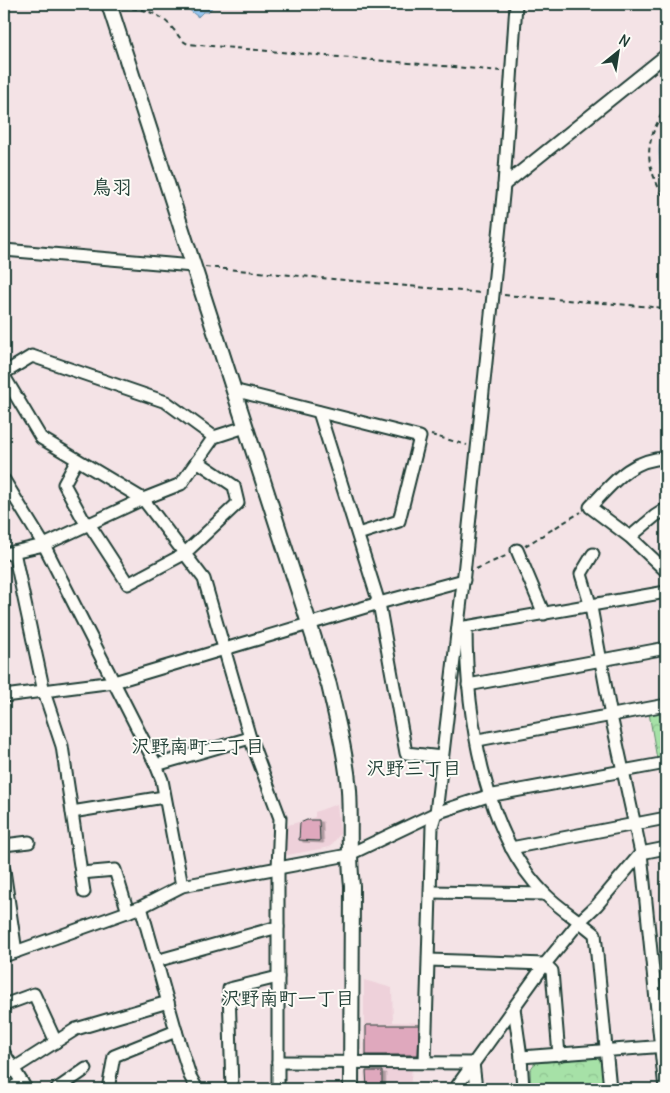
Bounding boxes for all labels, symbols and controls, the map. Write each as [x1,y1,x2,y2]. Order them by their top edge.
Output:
north arrow [592,28,642,78]
text: N [616,31,633,51]
district label: 鳥羽 [92,174,132,199]
district label: 沢野南町二丁目 [131,734,265,758]
district label: 沢野三丁目 [366,756,462,780]
district label: 沢野南町一丁目 [221,986,355,1010]

